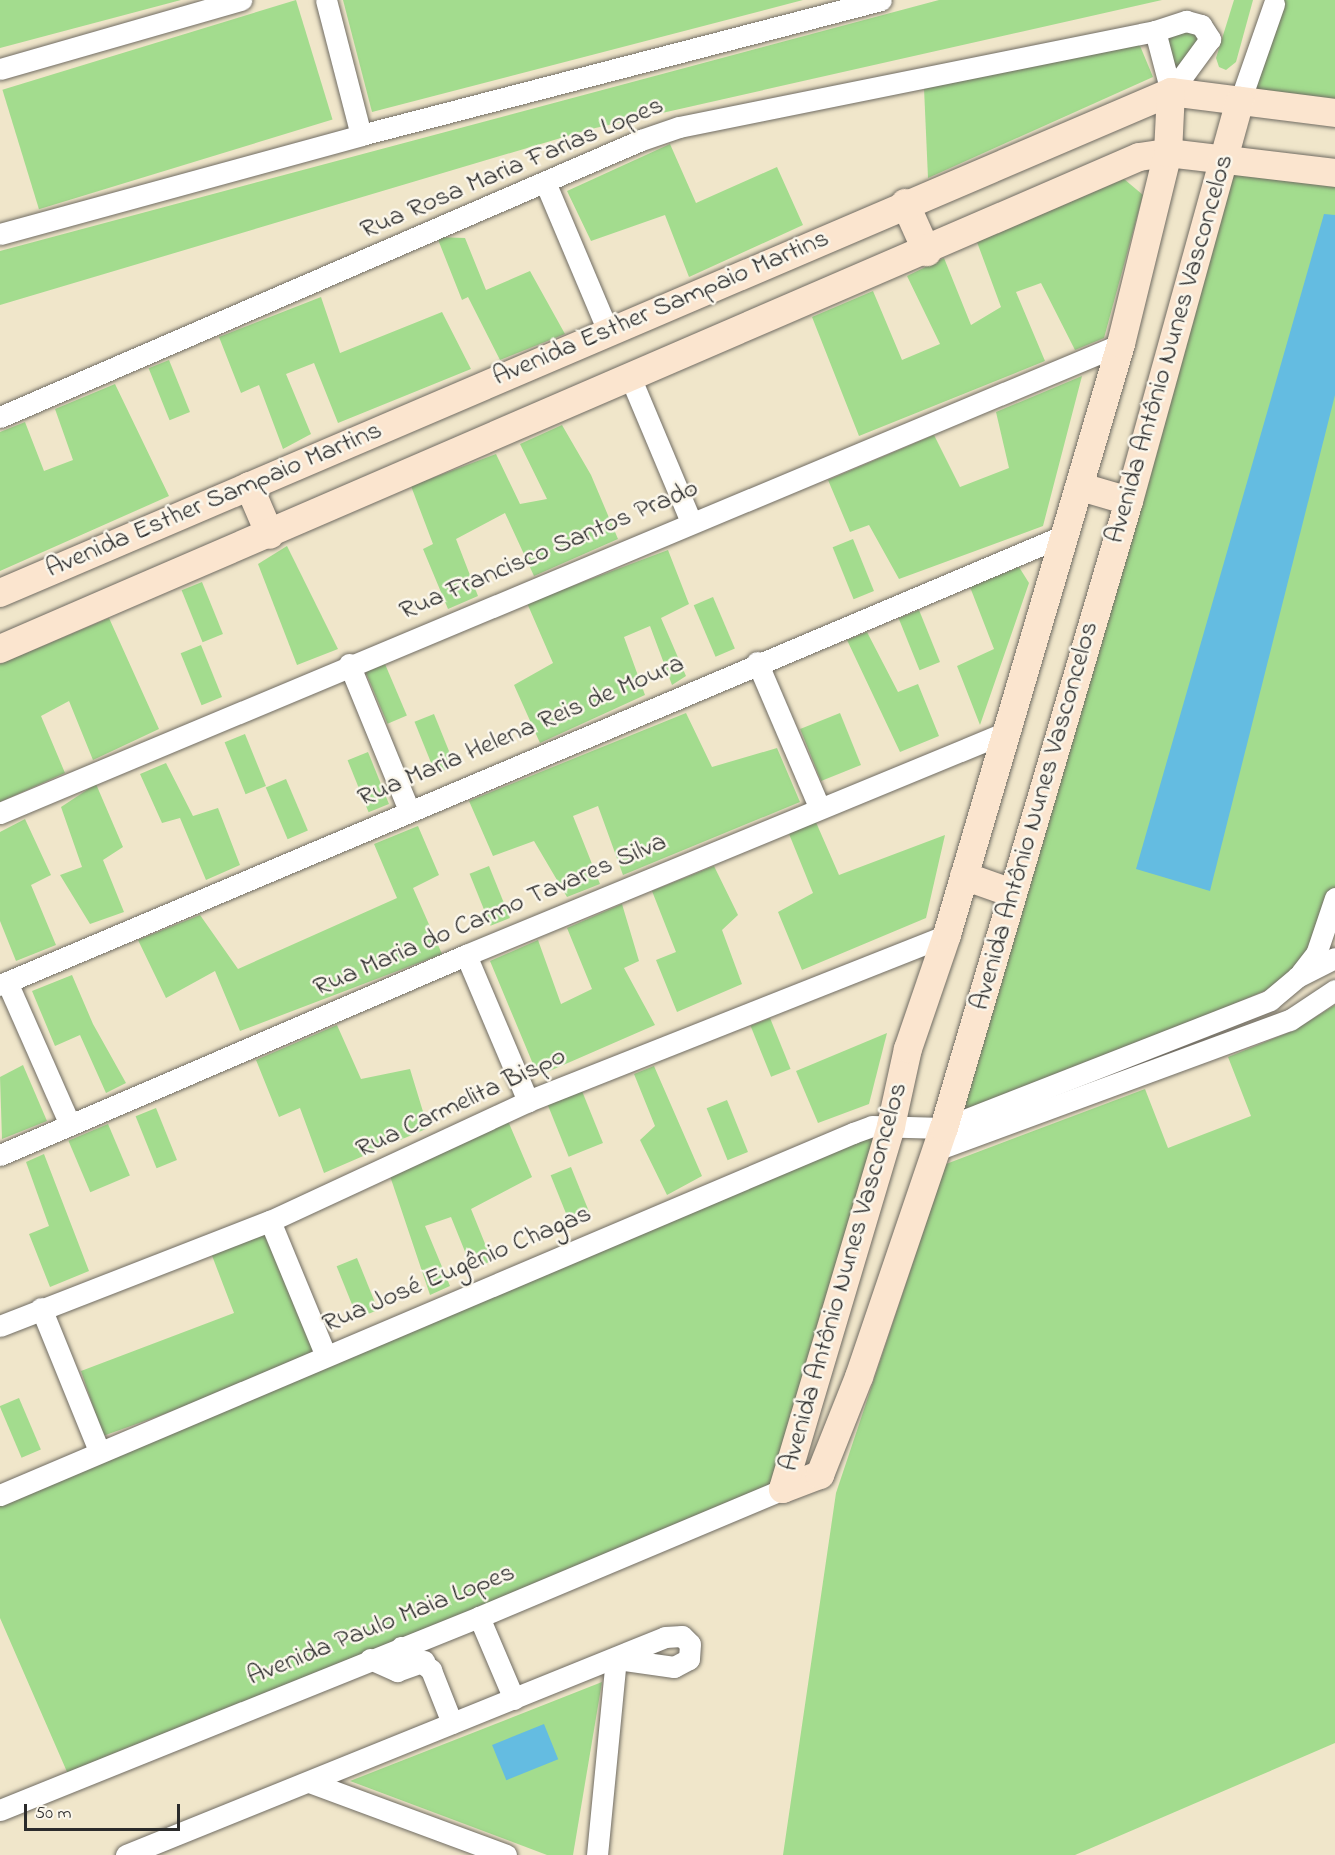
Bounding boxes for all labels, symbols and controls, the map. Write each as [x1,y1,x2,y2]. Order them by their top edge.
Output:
street label: Rua Rosa Maria Farias Lopes [356,89,668,247]
street label: Avenida Antônio Nunes Vasconcelos [1099,151,1241,547]
street label: Avenida Esther Sampaio Martins [488,222,834,394]
street label: Avenida Esther Sampaio Martins [41,414,387,586]
street label: Rua Francisco Santos Prado [395,472,703,628]
street label: Avenida Antônio Nunes Vasconcelos [964,618,1106,1014]
street label: Rua Maria Helena Reis de Moura [353,647,689,815]
street label: Rua Maria do Carmo Tavares Silva [309,826,671,1004]
street label: Rua Carmelita Bispo [351,1040,571,1166]
street label: Avenida Antônio Nunes Vasconcelos [773,1079,915,1475]
street label: Rua José Eugênio Chagas [318,1198,596,1340]
street label: Avenida Paulo Maia Lopes [243,1556,519,1694]
scale bar [27,1792,183,1830]
text: 50 m [35,1801,72,1827]

